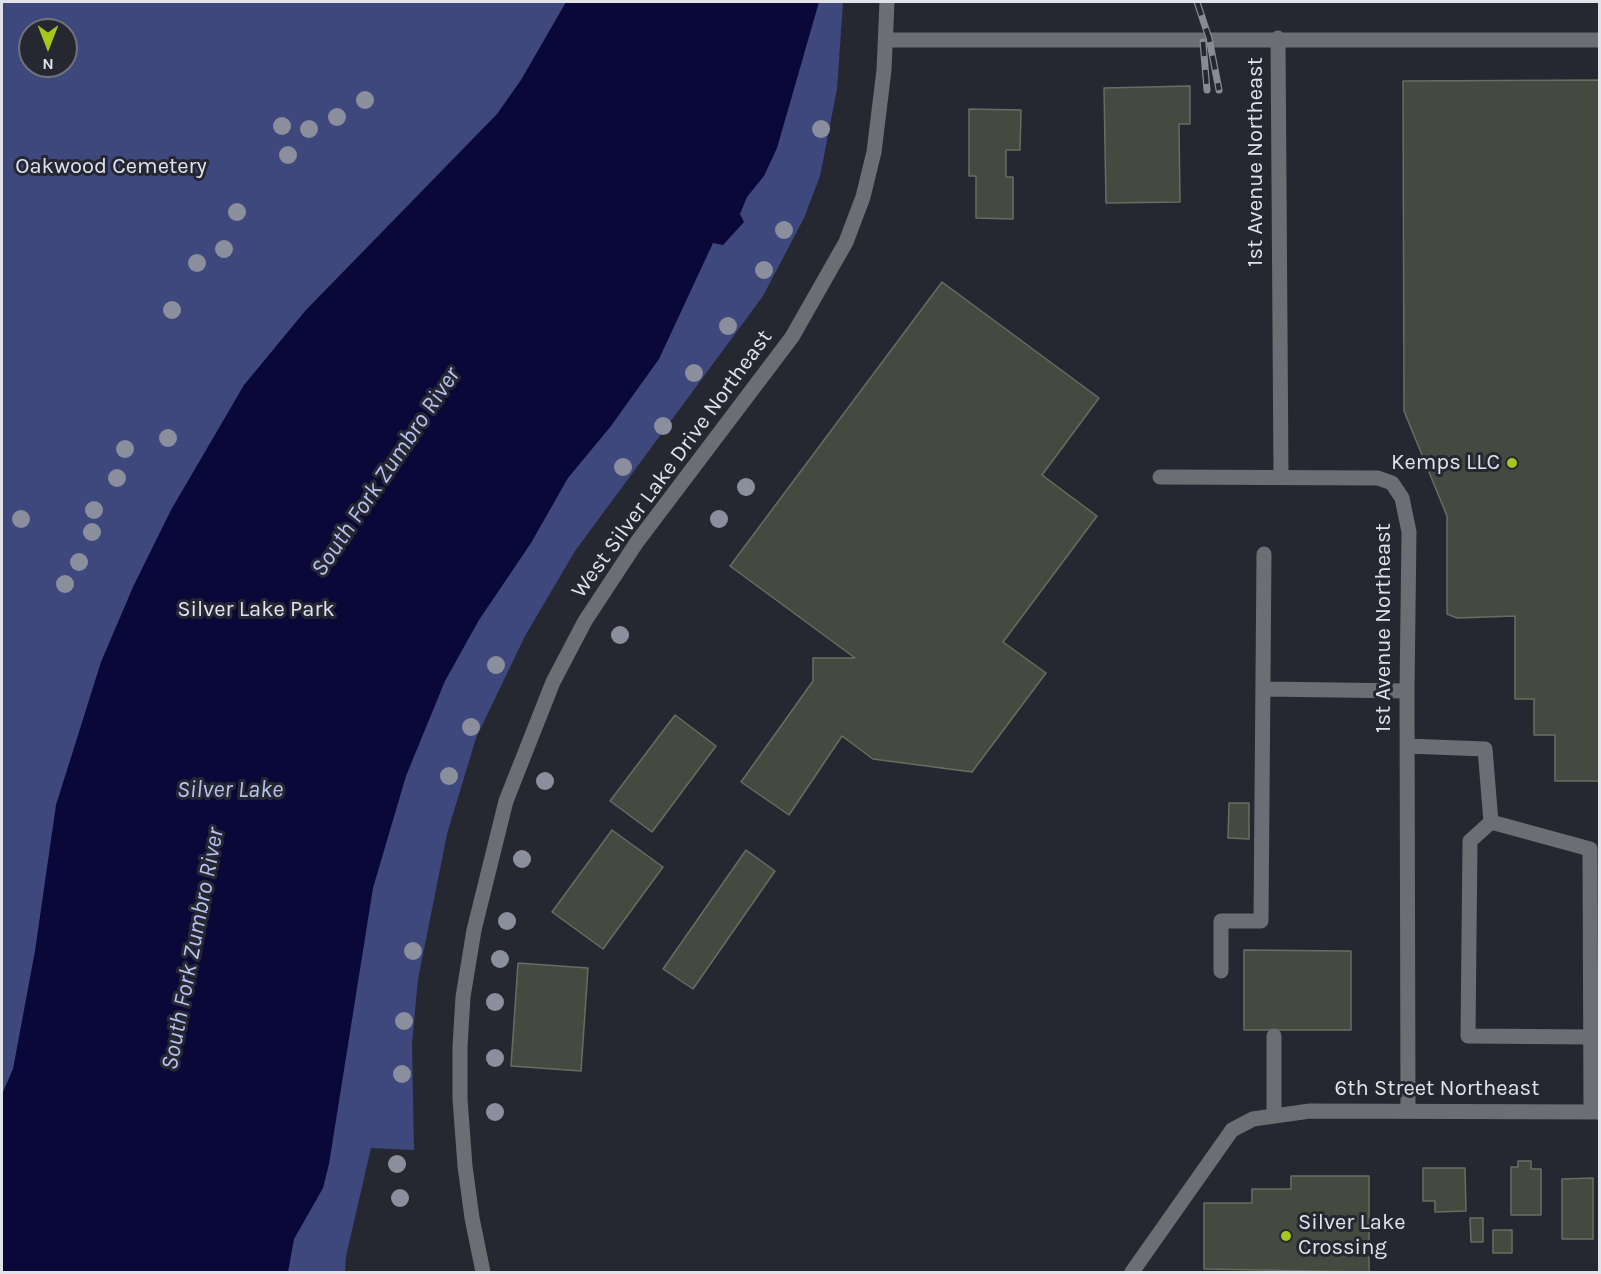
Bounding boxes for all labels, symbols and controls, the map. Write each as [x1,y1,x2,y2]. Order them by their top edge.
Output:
north arrow [18,18,78,78]
text: N [42,55,54,74]
street label: 1st Avenue Northeast [1243,57,1269,267]
park label: Oakwood Cemetery [15,154,207,180]
street label: West Silver Lake Drive Northeast [566,325,778,603]
water label: South Fork Zumbro River [305,362,467,582]
place label: Kemps LLC [1391,450,1500,476]
marker: Kemps LLC [1505,456,1519,470]
street label: 1st Avenue Northeast [1371,523,1397,733]
park label: Silver Lake Park [177,597,335,623]
water label: Silver Lake [177,776,283,804]
water label: South Fork Zumbro River [155,825,231,1073]
street label: 6th Street Northeast [1335,1076,1539,1102]
place label: Silver Lake Crossing [1298,1210,1406,1262]
marker: Silver Lake Crossing [1279,1229,1293,1243]

